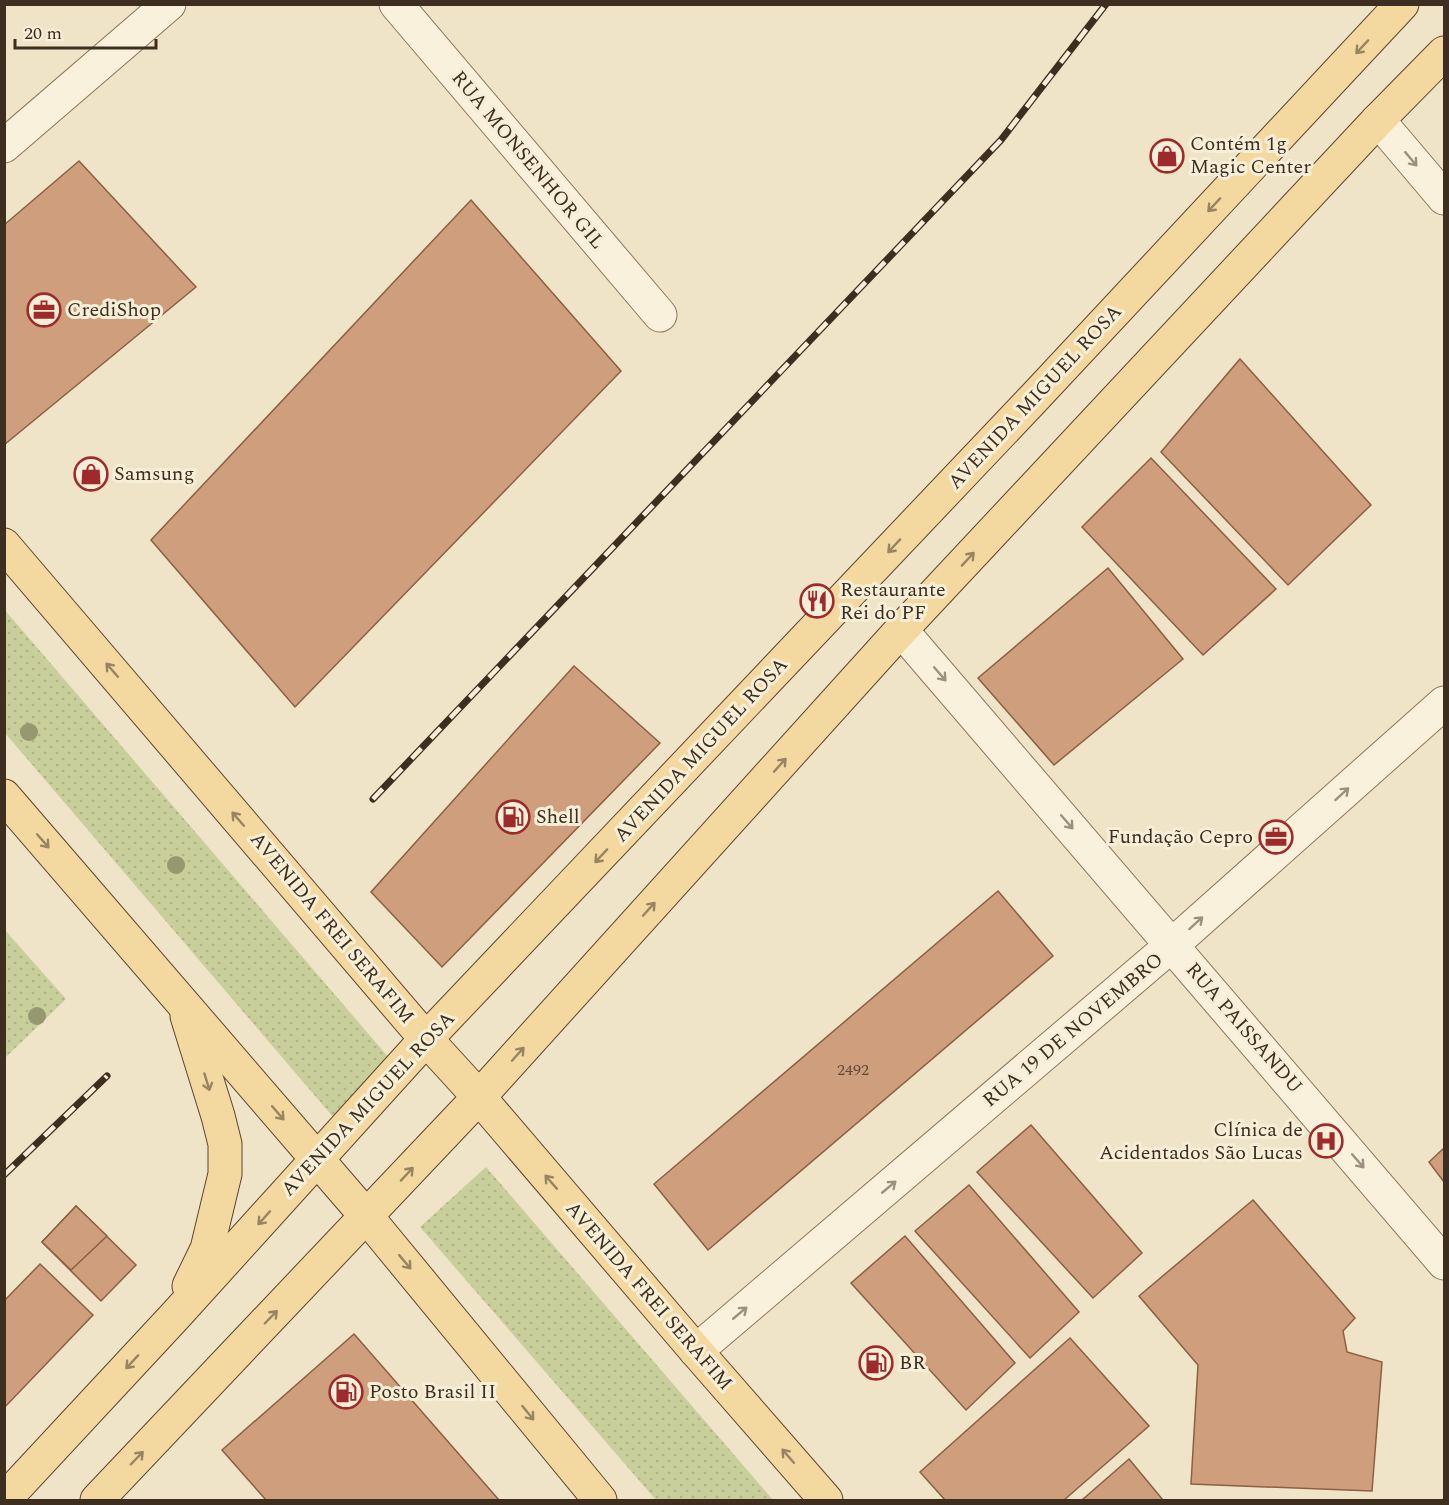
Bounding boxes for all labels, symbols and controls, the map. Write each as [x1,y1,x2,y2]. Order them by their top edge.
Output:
scale bar [15,12,156,50]
text: 20 m [24,20,62,47]
one-way arrow [1355,40,1369,55]
street label: RUA MONSENHOR GIL [444,64,612,256]
place label: Contém 1g Magic Center [1190,129,1311,182]
shop icon: Contém 1g Magic Center [1149,138,1185,174]
one-way arrow [1405,151,1418,167]
one-way arrow [1207,197,1221,212]
office icon: CrediShop [26,292,62,328]
place label: CrediShop [67,295,161,325]
street label: AVENIDA MIGUEL ROSA [941,298,1129,496]
shop icon: Samsung [73,456,109,492]
place label: Samsung [114,459,194,489]
one-way arrow [887,539,901,554]
one-way arrow [961,551,975,566]
place label: Restaurante Rei do PF [840,575,946,628]
restaurant icon: Restaurante Rei do PF [799,583,835,619]
street label: AVENIDA MIGUEL ROSA [607,651,795,849]
one-way arrow [105,662,118,678]
one-way arrow [933,666,947,681]
one-way arrow [773,757,787,772]
one-way arrow [1334,787,1349,801]
fuel station icon: Shell [495,799,531,835]
place label: Shell [536,802,580,832]
one-way arrow [232,811,246,827]
one-way arrow [1060,814,1074,829]
office icon: Fundação Cepro [1258,819,1294,855]
place label: Fundação Cepro [1108,822,1253,852]
street label: AVENIDA FREI SERAFIM [243,826,421,1030]
one-way arrow [36,833,49,849]
one-way arrow [594,848,608,863]
one-way arrow [642,902,656,917]
one-way arrow [1188,916,1203,930]
street label: RUA 19 DE NOVEMBRO [976,945,1170,1115]
street label: RUA PAISSANDU [1178,956,1310,1100]
street label: AVENIDA MIGUEL ROSA [274,1005,462,1203]
one-way arrow [511,1047,525,1062]
house number: 2492 [837,1058,869,1082]
one-way arrow [202,1072,213,1091]
one-way arrow [271,1105,285,1120]
place label: Clínica de Acidentados São Lucas [1099,1115,1303,1168]
hospital icon: Clínica de Acidentados São Lucas [1308,1123,1344,1159]
one-way arrow [1351,1153,1365,1168]
one-way arrow [400,1167,414,1182]
one-way arrow [544,1174,558,1189]
one-way arrow [881,1180,897,1193]
street label: AVENIDA FREI SERAFIM [558,1195,740,1397]
one-way arrow [257,1210,271,1225]
one-way arrow [398,1254,411,1270]
one-way arrow [732,1306,747,1320]
one-way arrow [264,1309,279,1324]
fuel station icon: BR [858,1345,894,1381]
place label: BR [899,1348,926,1378]
one-way arrow [126,1354,140,1369]
fuel station icon: Posto Brasil II [328,1374,364,1410]
place label: Posto Brasil II [369,1377,496,1407]
one-way arrow [521,1404,534,1420]
one-way arrow [781,1449,795,1464]
one-way arrow [130,1451,144,1466]

